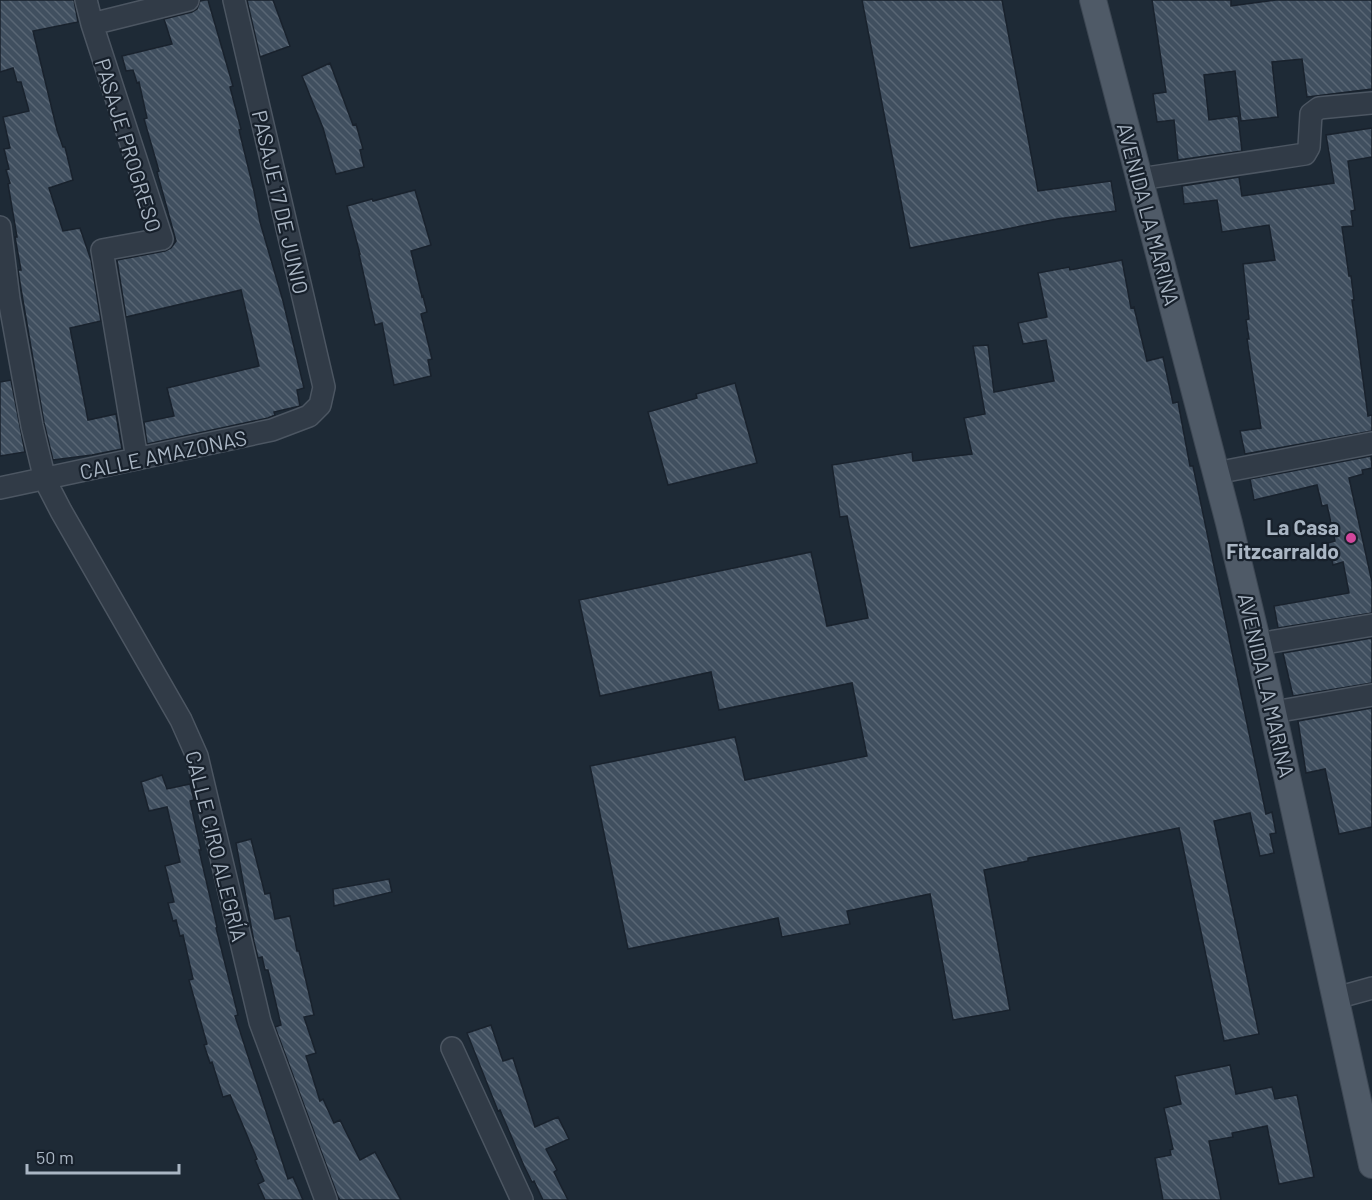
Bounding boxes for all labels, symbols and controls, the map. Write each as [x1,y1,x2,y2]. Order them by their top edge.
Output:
street label: PASAJE PROGRESO [91,55,167,235]
street label: PASAJE 17 DE JUNIO [248,108,314,296]
street label: AVENIDA LA MARINA [1113,120,1186,308]
street label: CALLE AMAZONAS [77,424,249,484]
place label: La Casa Fitzcarraldo [1226,514,1339,563]
marker: La Casa Fitzcarraldo [1344,531,1358,545]
street label: AVENIDA LA MARINA [1234,590,1300,780]
street label: CALLE CIRO ALEGRÍA [181,748,253,944]
scale bar [27,1137,178,1175]
text: 50 m [36,1146,74,1168]

